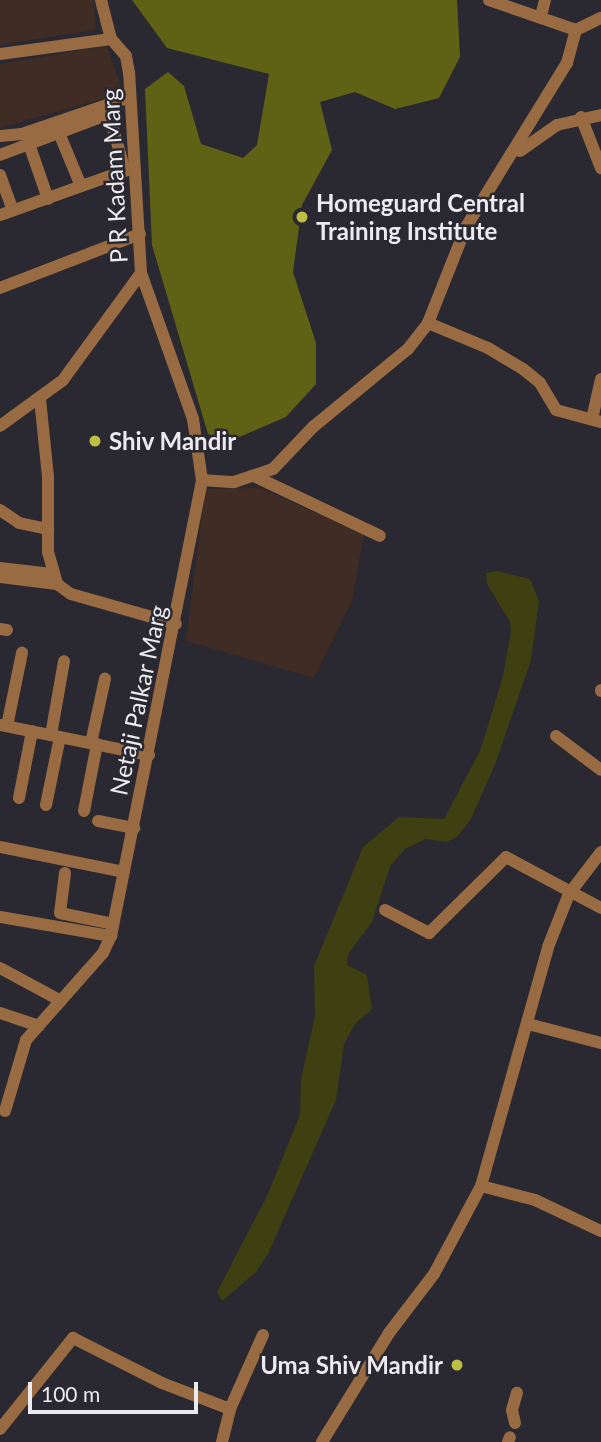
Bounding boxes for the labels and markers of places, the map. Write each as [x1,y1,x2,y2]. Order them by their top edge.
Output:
place label: Homeguard Central Training Institute [316,189,525,245]
marker: Homeguard Central Training Institute [294,209,310,225]
place label: Shiv Mandir [109,427,237,455]
marker: Shiv Mandir [87,433,103,449]
place label: Uma Shiv Mandir [260,1351,443,1379]
marker: Uma Shiv Mandir [449,1357,465,1373]

